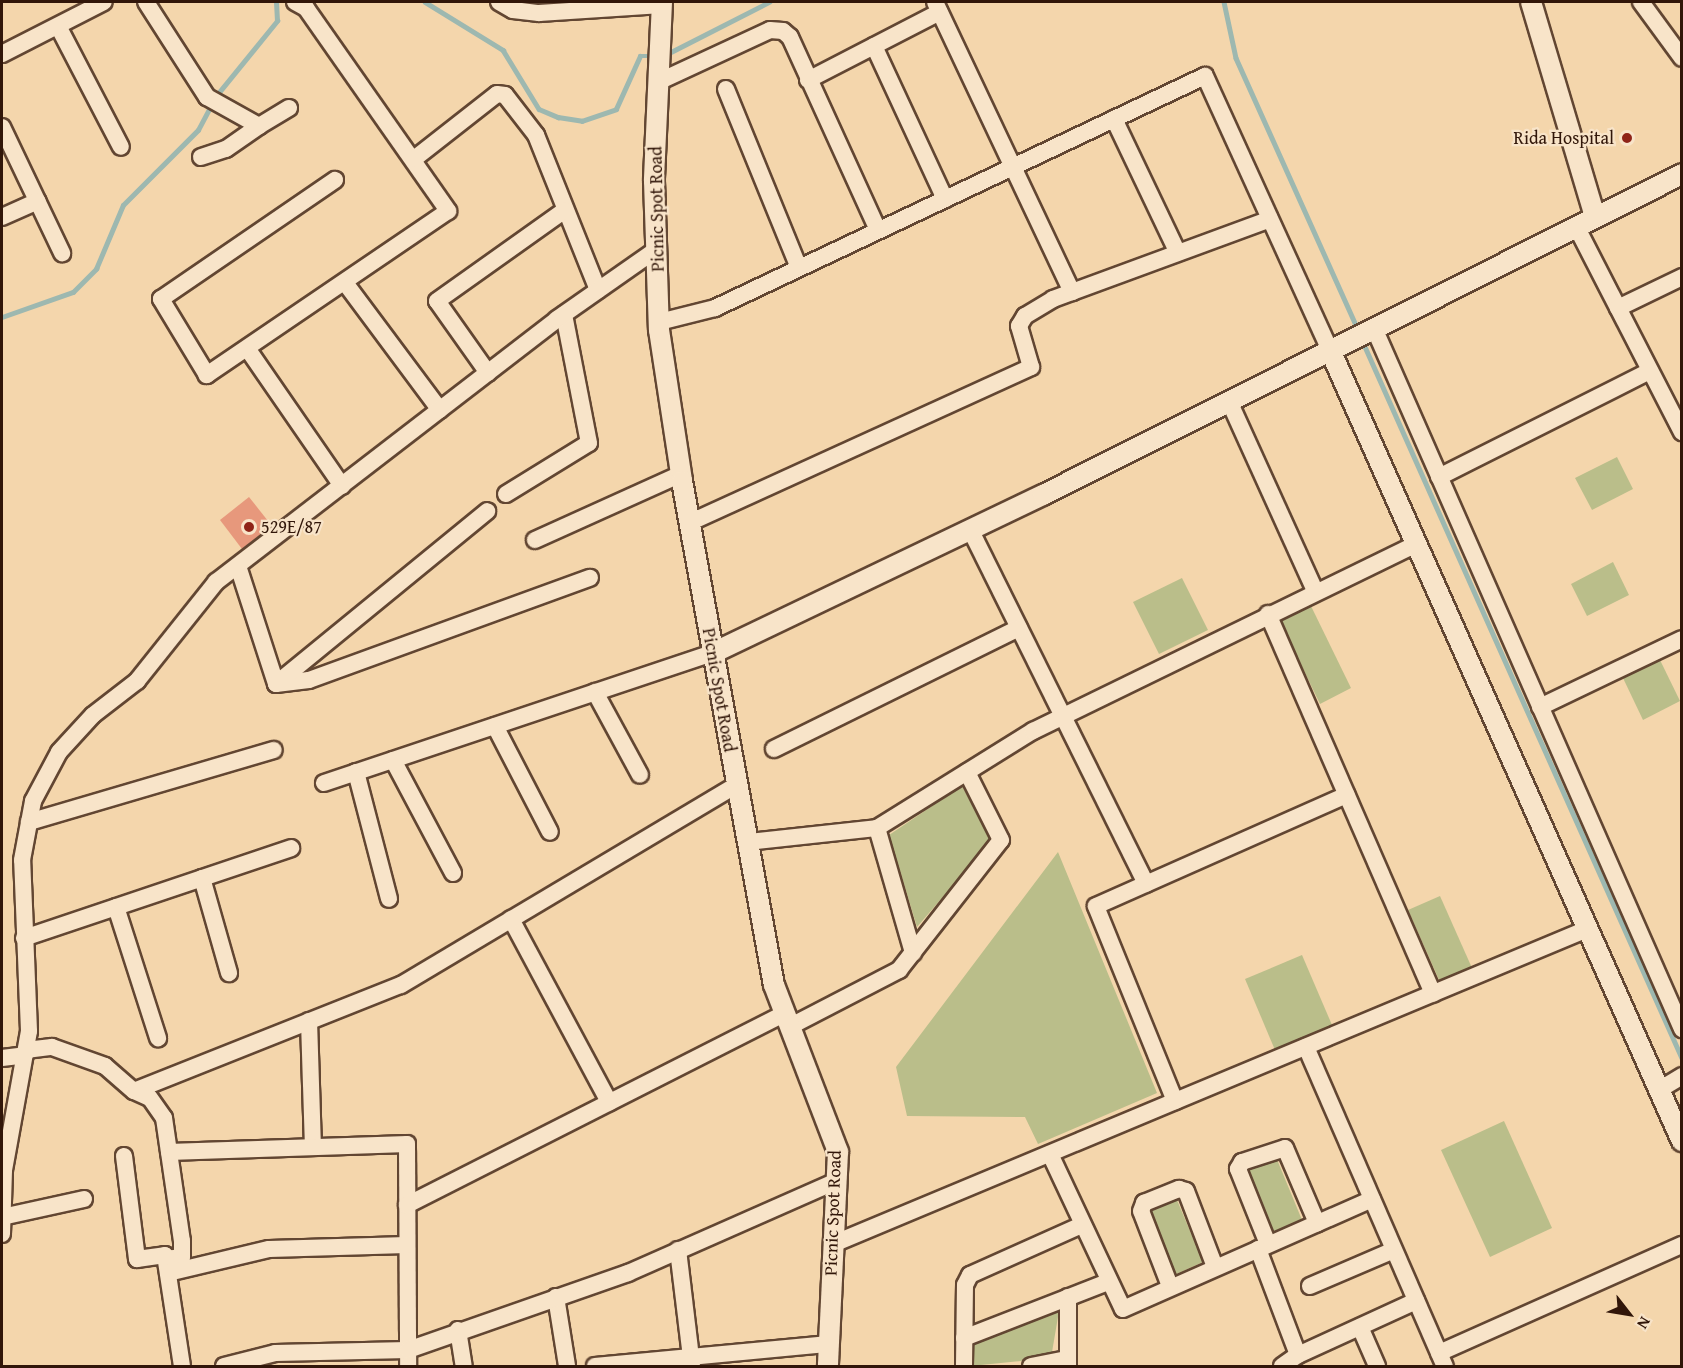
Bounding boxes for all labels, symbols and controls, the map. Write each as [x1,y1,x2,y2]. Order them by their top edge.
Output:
place label: Rida Hospital [1514,127,1614,149]
marker: Rida Hospital [1618,129,1636,147]
street label: Picnic Spot Road [645,146,669,272]
place label: 529E/87 [261,516,322,538]
marker: 529E/87 [242,520,256,534]
street label: Picnic Spot Road [697,626,741,754]
street label: Picnic Spot Road [820,1150,846,1276]
north arrow [1599,1284,1659,1344]
text: N [1631,1312,1657,1334]

